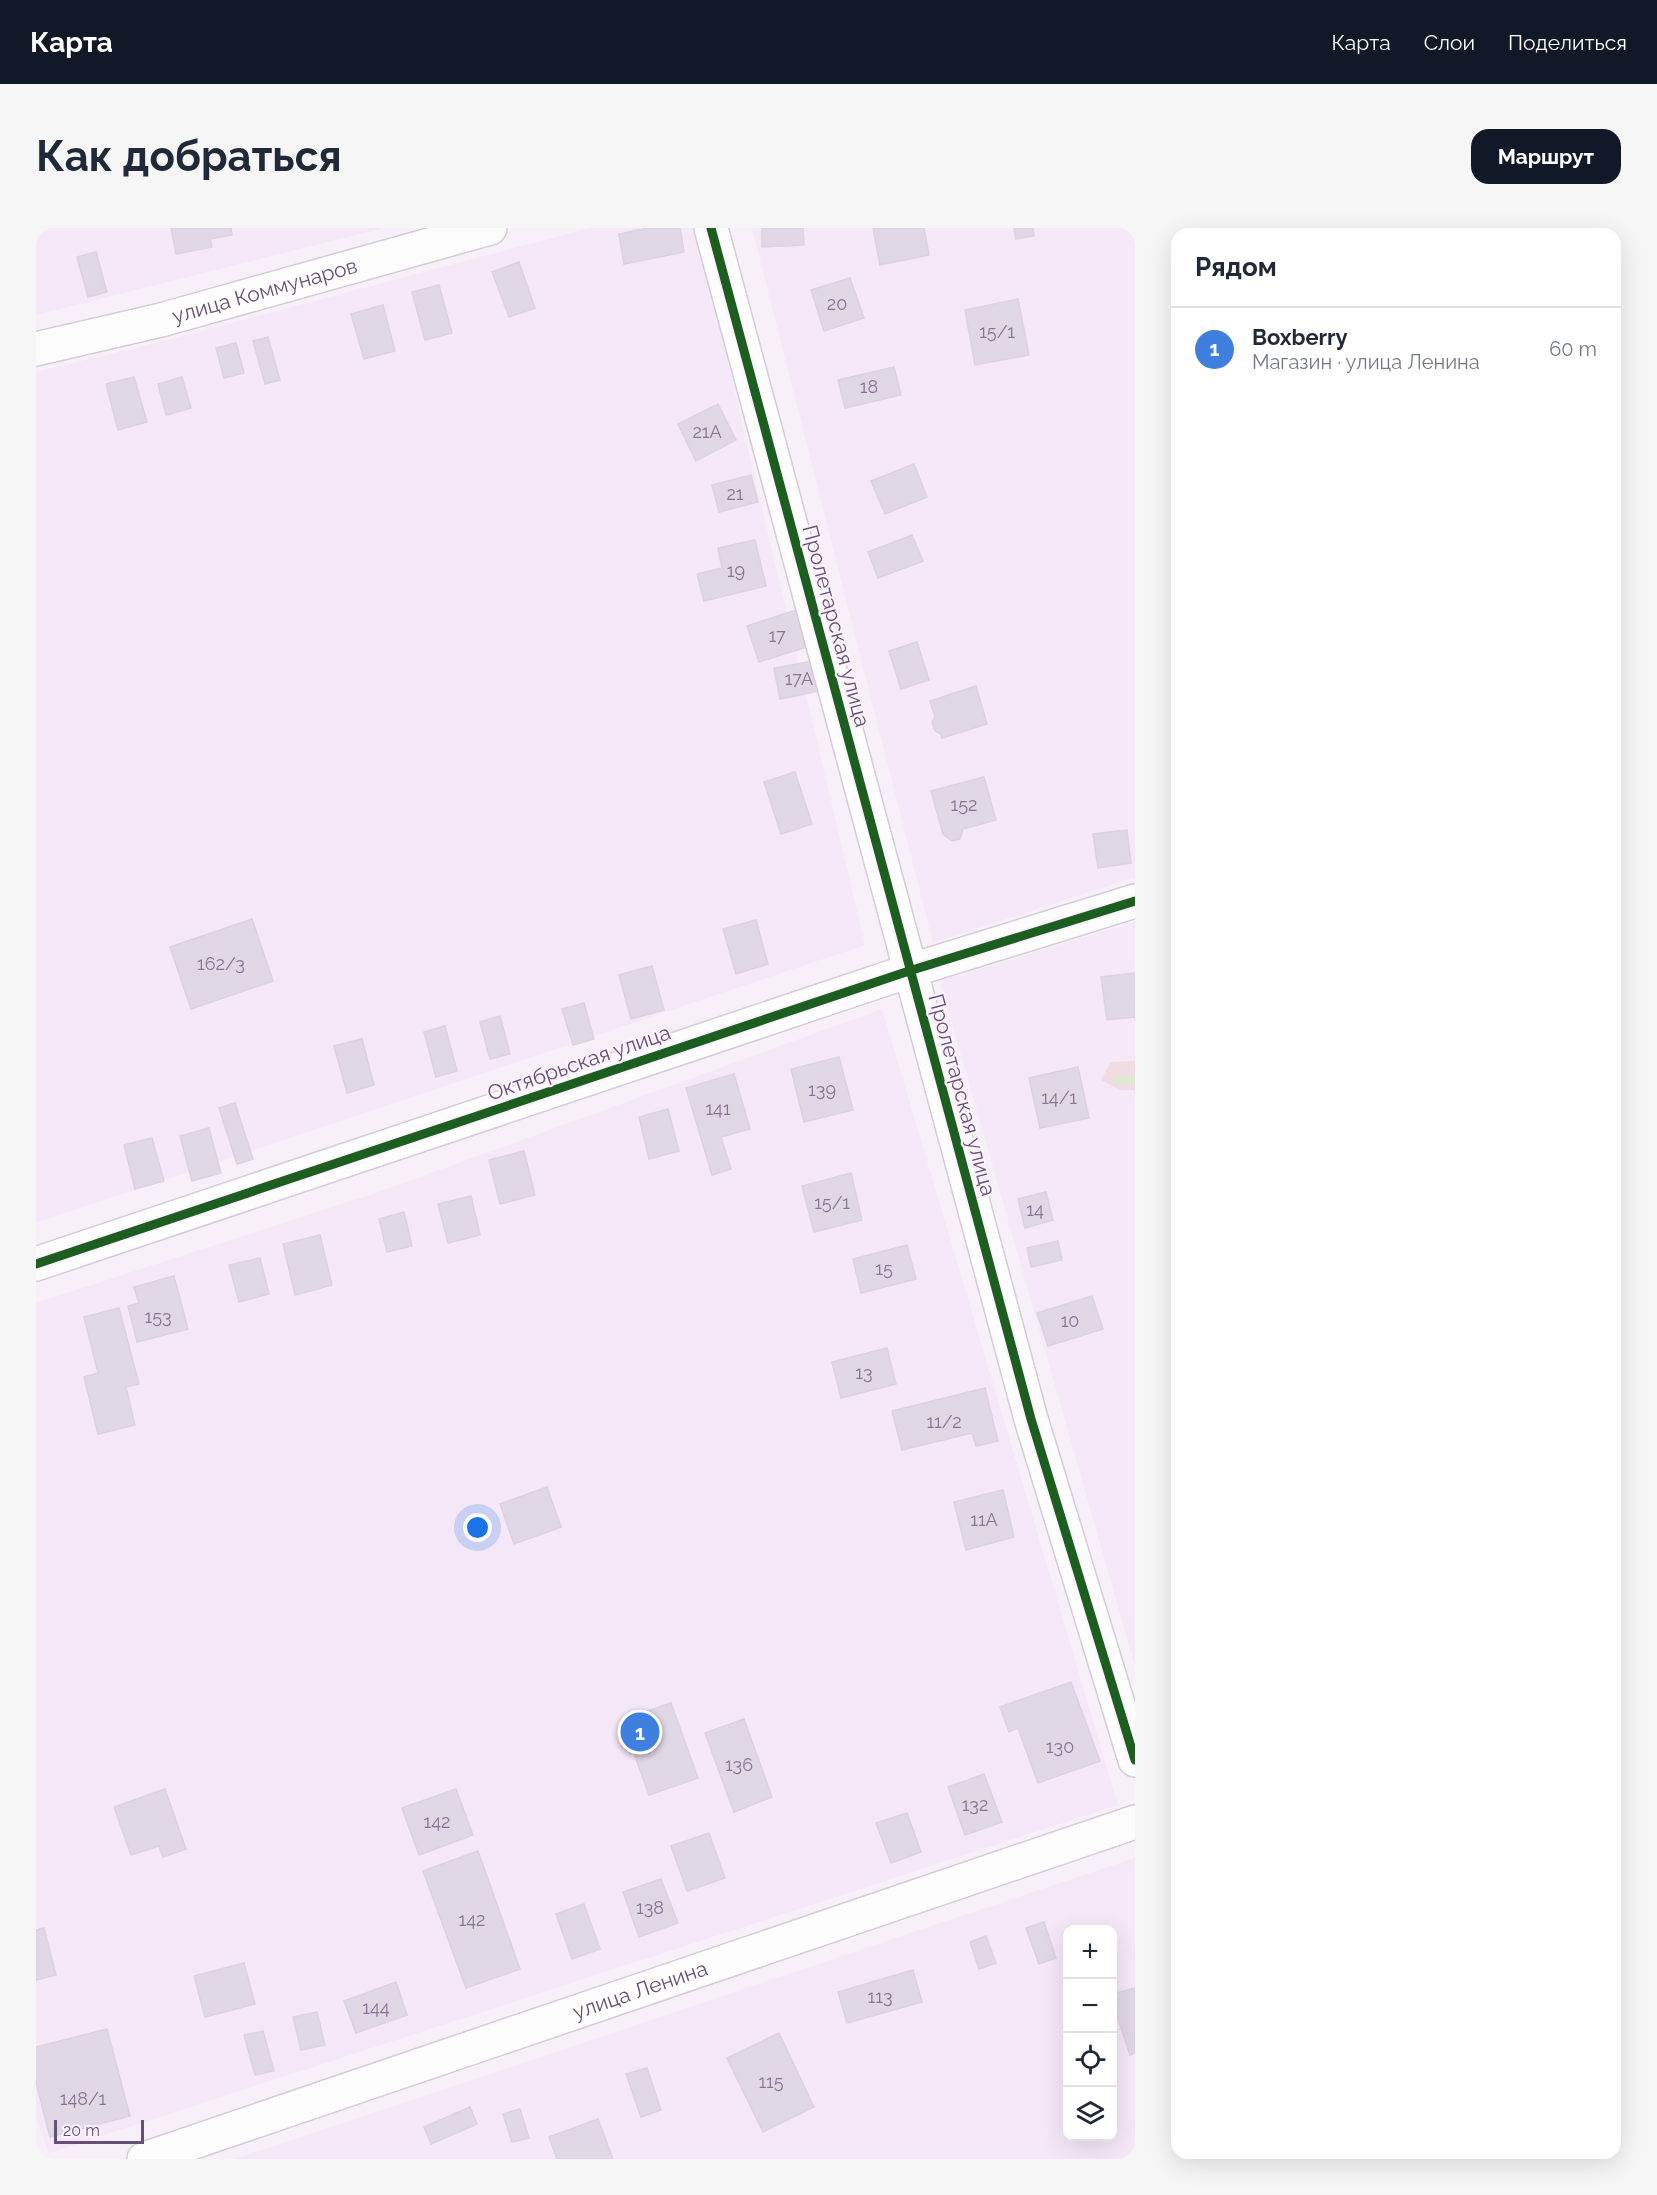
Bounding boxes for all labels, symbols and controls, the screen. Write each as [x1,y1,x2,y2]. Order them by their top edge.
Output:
text: Карта [30,26,113,59]
text: Карта [1332,30,1391,55]
text: Слои [1424,30,1475,55]
text: Поделиться [1508,30,1627,55]
button: Маршрут [1471,129,1621,184]
text: Как добраться [36,132,342,181]
text: Рядом [1195,252,1277,282]
street label: улица Коммунаров [169,253,360,328]
house number: 20 [827,293,847,314]
house number: 15/1 [979,321,1015,342]
text: Boxberry [1252,324,1348,350]
text: 1 [1210,337,1219,361]
text: 60 m [1549,337,1597,361]
text: Магазин · улица Ленина [1252,350,1480,374]
house number: 18 [860,376,878,397]
house number: 21А [692,421,722,442]
house number: 21 [726,483,744,504]
street label: Пролетарская улица [797,522,875,730]
house number: 19 [727,560,745,581]
house number: 17 [768,625,786,646]
house number: 17А [785,668,813,689]
house number: 152 [951,794,977,815]
house number: 162/3 [197,953,245,974]
street label: Пролетарская улица [923,991,1001,1199]
street label: Октябрьская улица [484,1019,674,1106]
house number: 139 [808,1079,836,1100]
house number: 14/1 [1041,1087,1077,1108]
house number: 141 [705,1098,731,1119]
house number: 15/1 [814,1192,850,1213]
house number: 14 [1026,1199,1044,1220]
house number: 15 [875,1258,893,1279]
house number: 153 [144,1306,172,1327]
house number: 10 [1061,1310,1079,1331]
house number: 13 [855,1362,873,1383]
house number: 11/2 [926,1411,962,1432]
house number: 11А [970,1509,998,1530]
your location [463,1513,492,1542]
pin: 1 [620,1710,660,1754]
house number: 130 [1046,1736,1074,1757]
house number: 136 [725,1754,753,1775]
house number: 132 [962,1794,988,1815]
house number: 142 [424,1811,450,1832]
house number: 138 [636,1897,664,1918]
house number: 142 [459,1909,485,1930]
map controls [1063,1925,1117,2141]
button: + [1063,1925,1117,1979]
street label: улица Ленина [569,1955,711,2024]
button: − [1063,1979,1117,2033]
house number: 113 [867,1986,893,2007]
house number: 144 [362,1997,390,2018]
button: locate [1063,2033,1117,2087]
house number: 115 [758,2071,784,2092]
button: layers [1063,2087,1117,2141]
house number: 148/1 [60,2088,106,2109]
scale bar [54,2117,144,2144]
text: 20 m [63,2121,100,2140]

